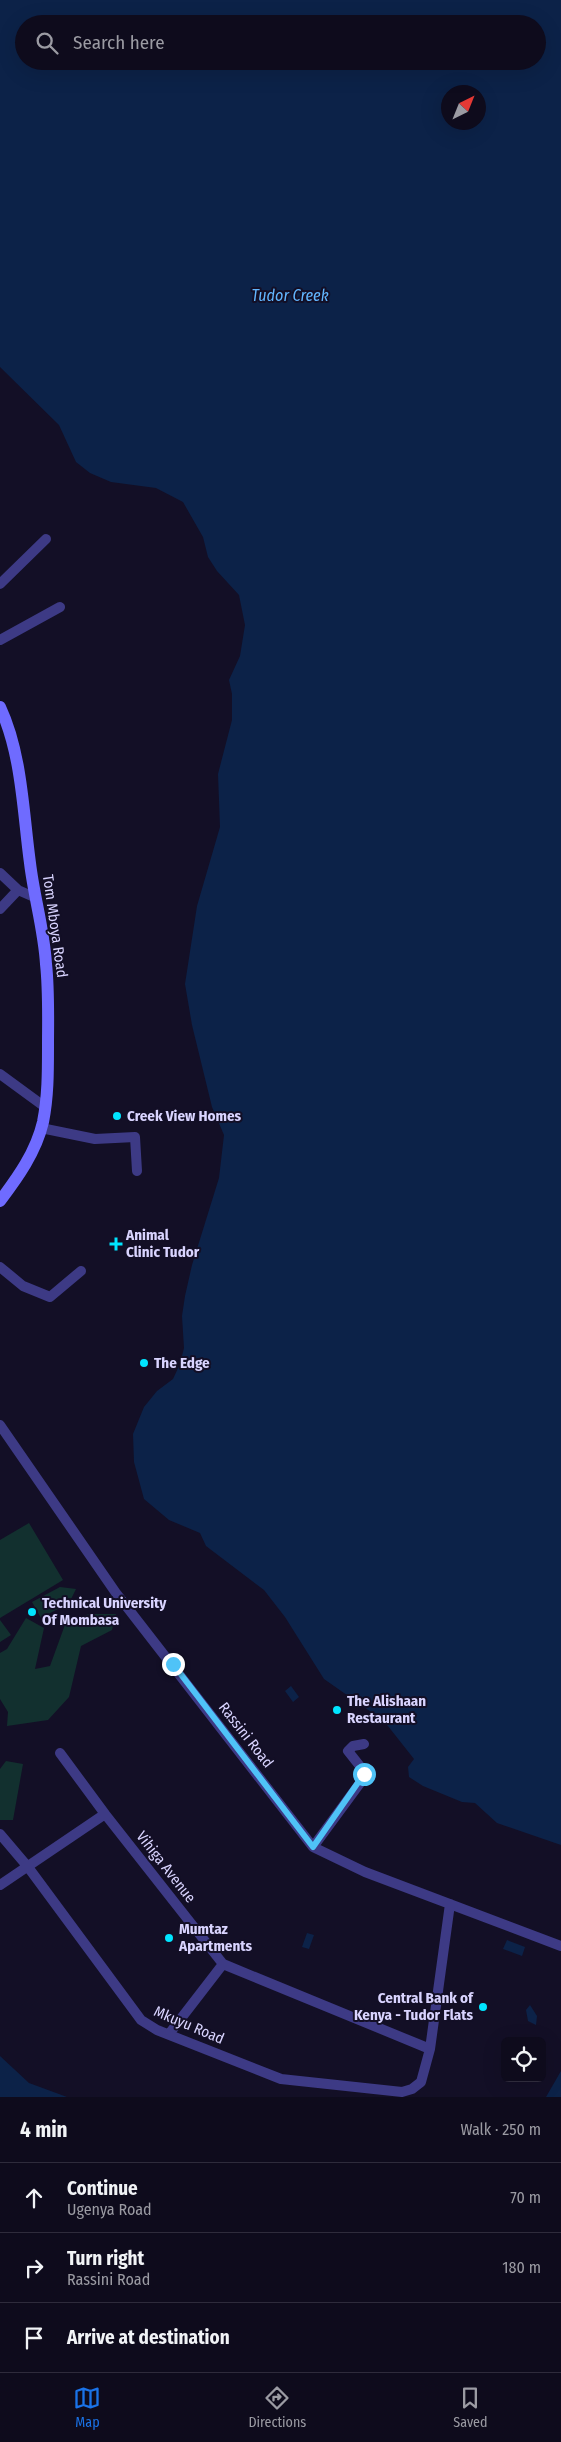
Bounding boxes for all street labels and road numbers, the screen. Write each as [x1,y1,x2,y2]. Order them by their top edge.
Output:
street label: Tom Mboya Road [39,873,71,979]
street label: Rassini Road [215,1699,277,1771]
street label: Vihiga Avenue [132,1828,200,1906]
street label: Mkuyu Road [151,2002,227,2048]

